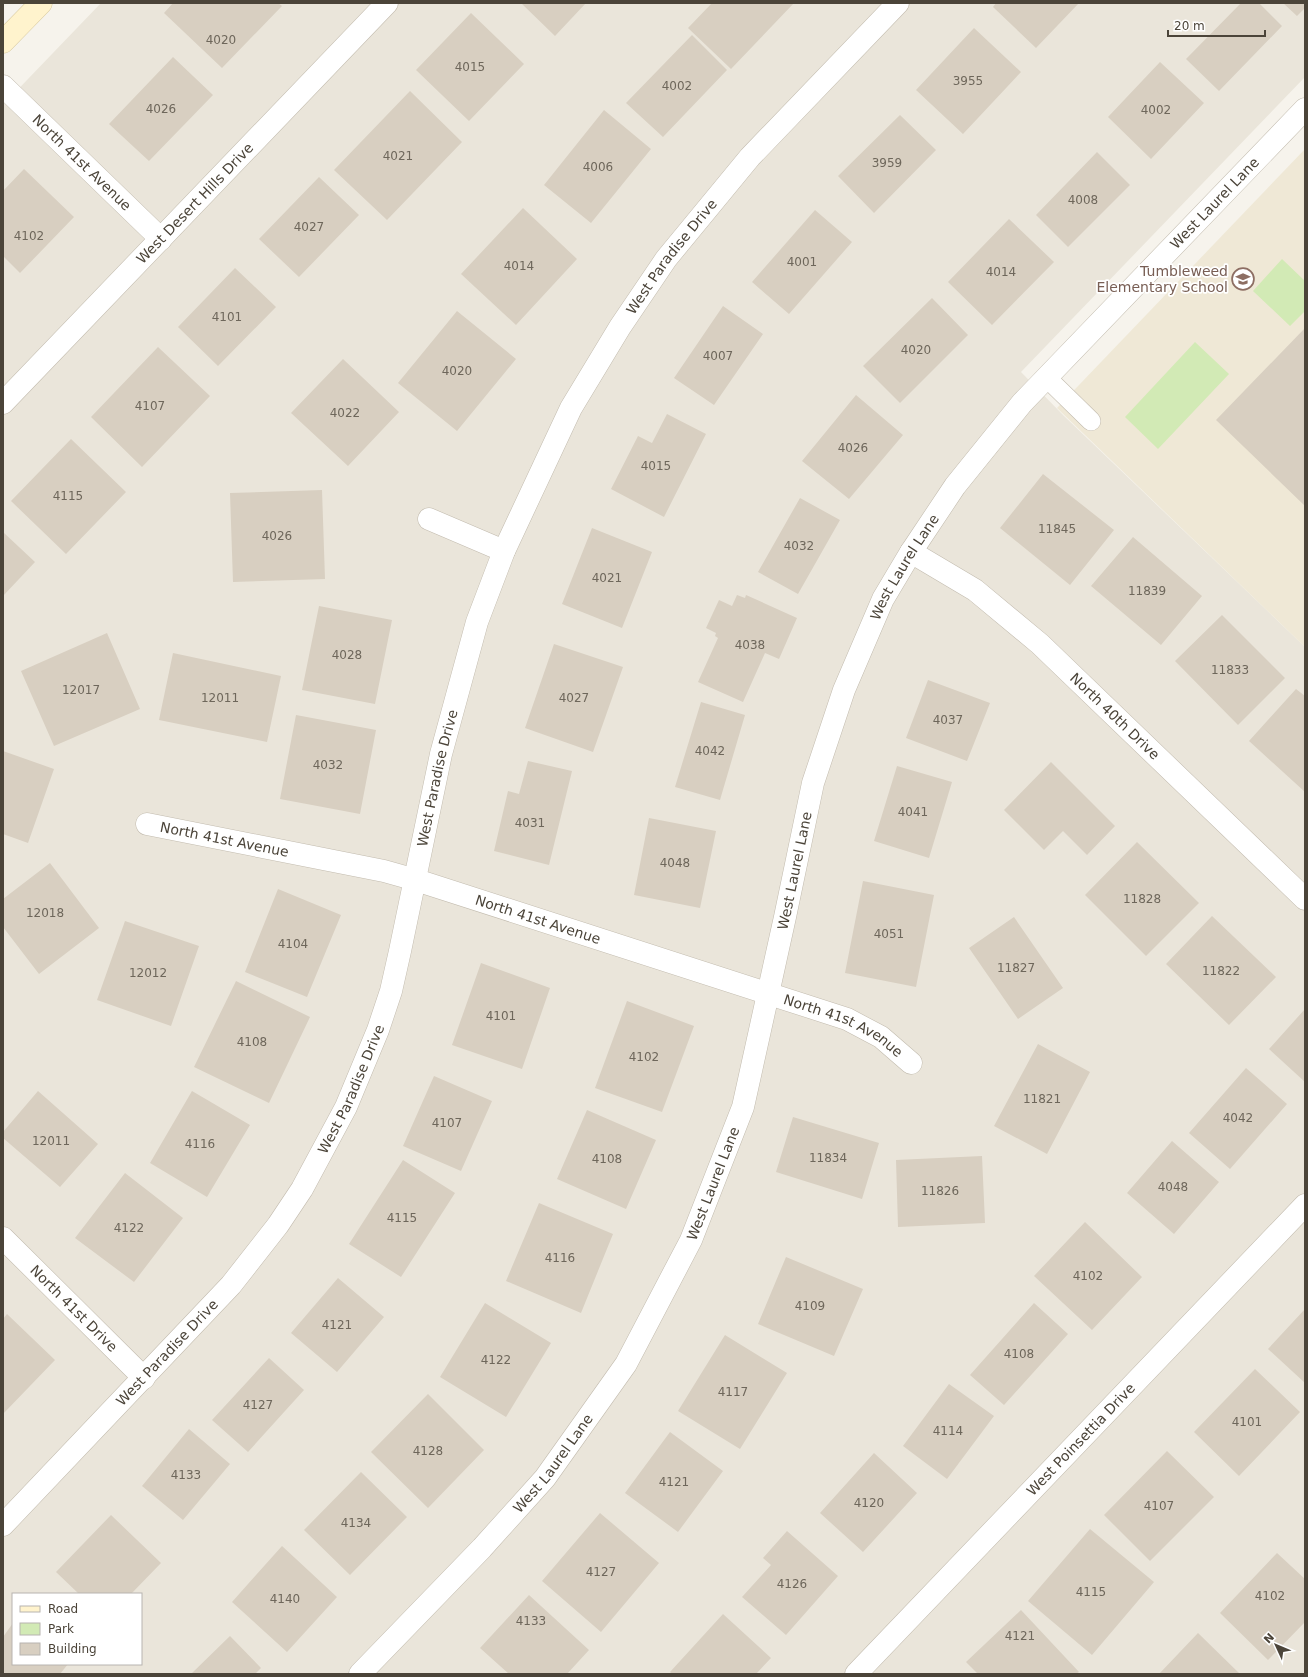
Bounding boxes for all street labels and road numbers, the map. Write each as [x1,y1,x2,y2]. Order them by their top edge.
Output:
street label: North 41st Avenue [29,111,135,214]
street label: West Desert Hills Drive [133,139,256,267]
street label: West Laurel Lane [1167,154,1262,252]
street label: West Paradise Drive [623,196,720,317]
street label: West Laurel Lane [867,511,942,622]
street label: North 40th Drive [1067,670,1163,763]
street label: West Paradise Drive [414,708,461,848]
street label: West Laurel Lane [774,810,815,931]
street label: North 41st Avenue [159,819,290,860]
street label: North 41st Avenue [473,892,603,947]
street label: North 41st Avenue [782,991,906,1060]
street label: West Paradise Drive [315,1023,387,1156]
street label: West Laurel Lane [684,1125,742,1243]
street label: North 41st Drive [27,1262,121,1355]
street label: West Paradise Drive [113,1296,221,1409]
street label: West Poinsettia Drive [1023,1380,1138,1499]
street label: West Laurel Lane [510,1411,596,1516]

